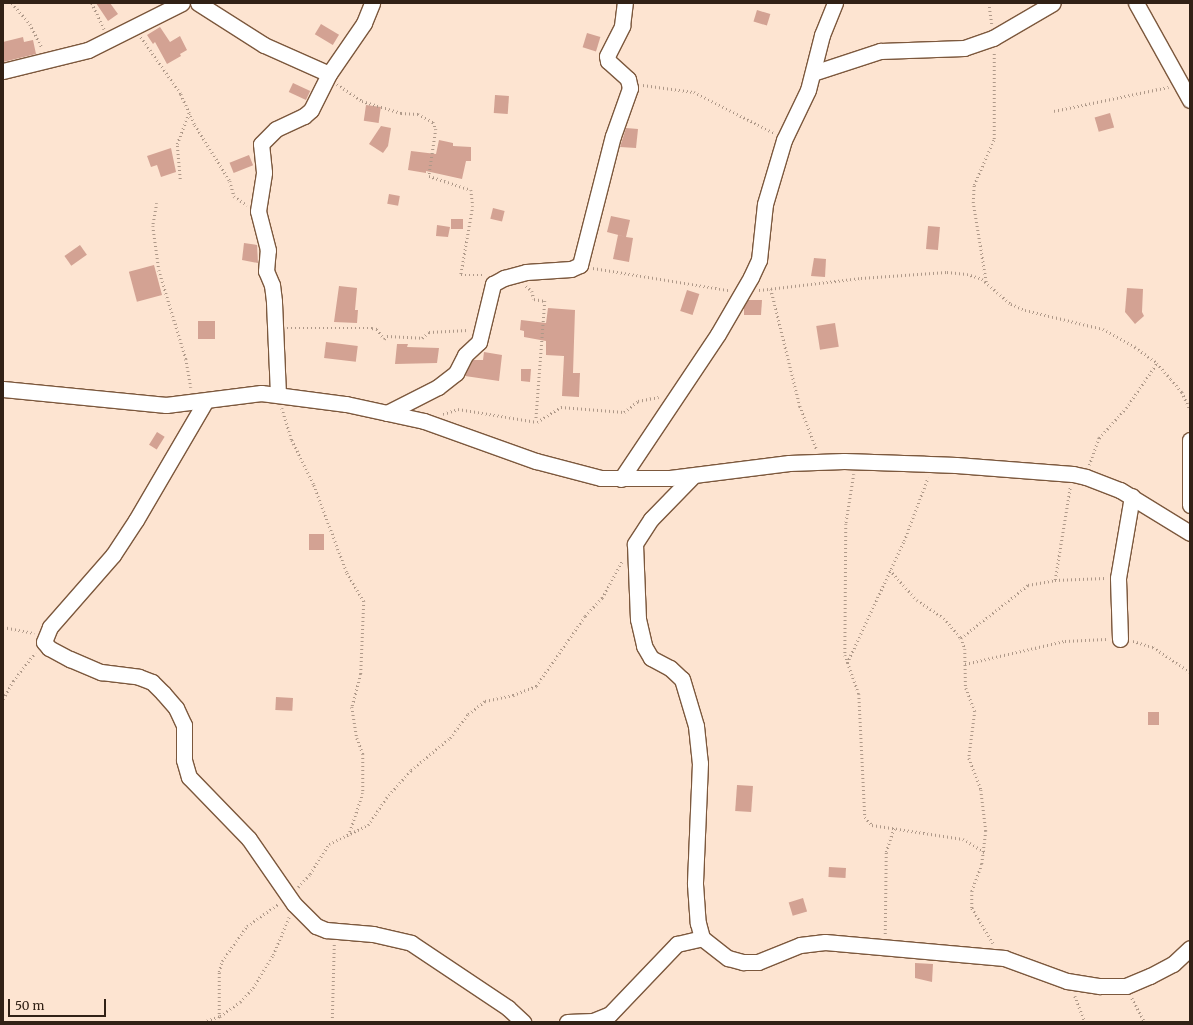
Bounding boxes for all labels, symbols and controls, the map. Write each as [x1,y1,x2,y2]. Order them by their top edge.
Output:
scale bar [10,991,108,1017]
text: 50 m [15,998,44,1013]

